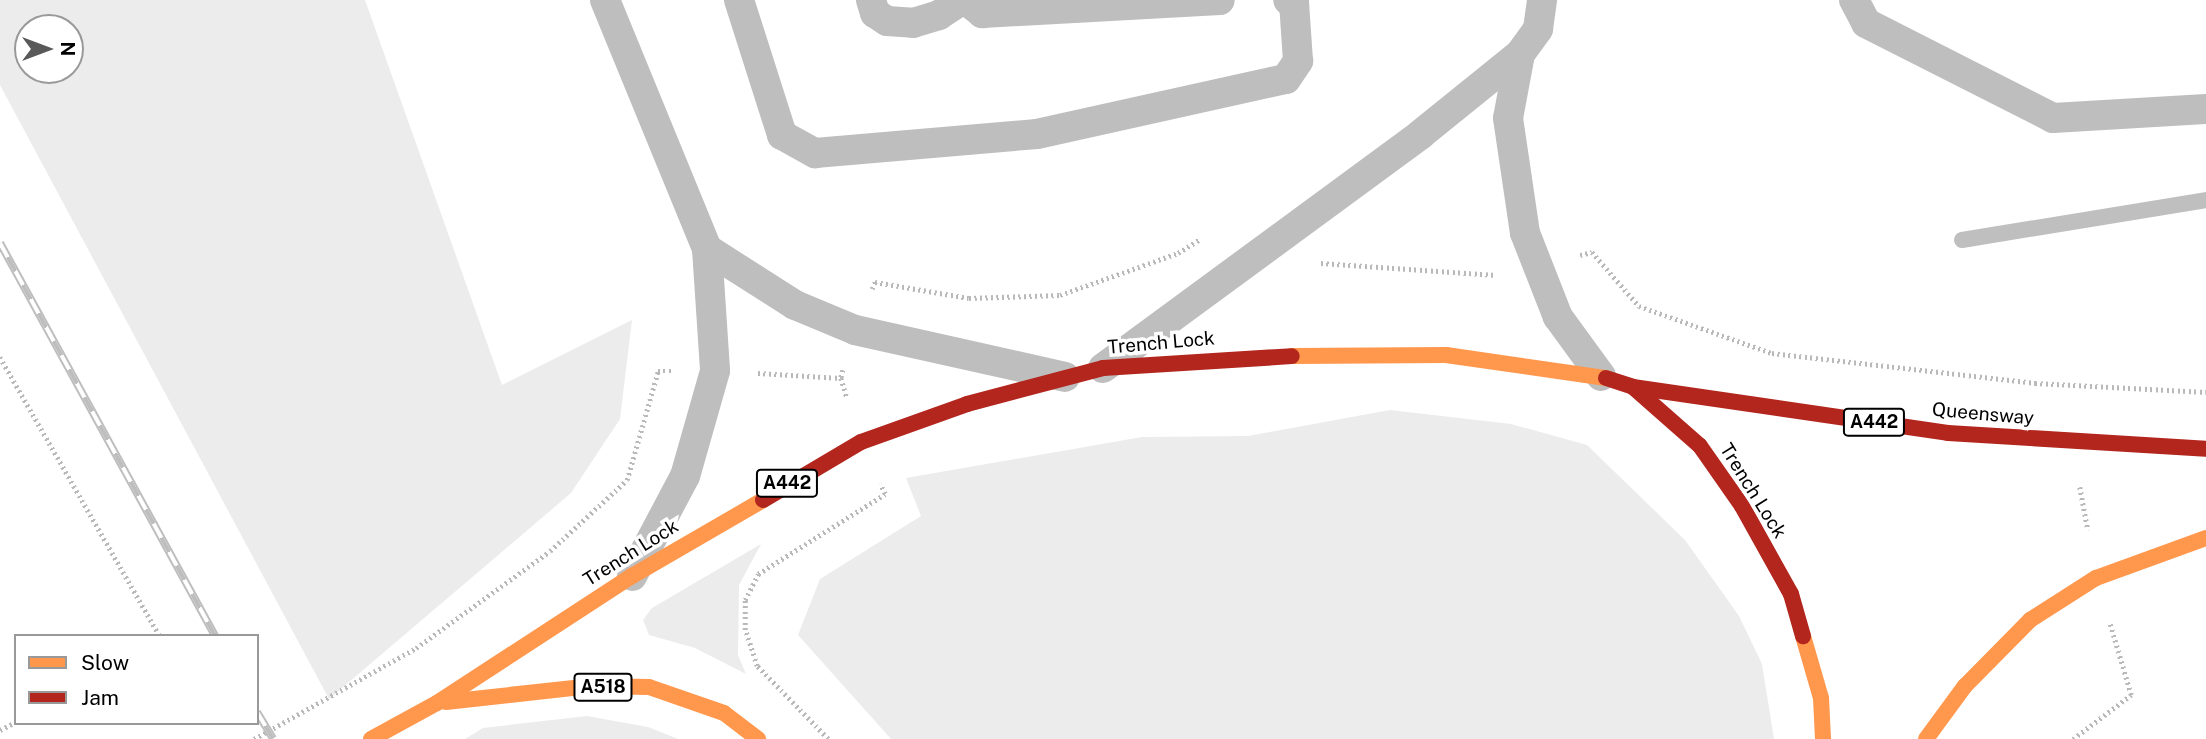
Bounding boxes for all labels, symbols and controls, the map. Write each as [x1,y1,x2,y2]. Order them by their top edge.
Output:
north arrow [14,14,84,84]
text: N [57,42,79,56]
street label: Trench Lock [1106,327,1216,359]
street label: Queensway [1931,398,2035,430]
road number: A442 [1842,408,1906,436]
street label: Trench Lock [1715,439,1791,543]
road number: A442 [756,468,818,498]
street label: Trench Lock [579,515,683,591]
legend [14,634,259,725]
text: Slow [81,650,129,675]
road number: A518 [573,672,633,702]
text: Jam [81,685,119,710]

